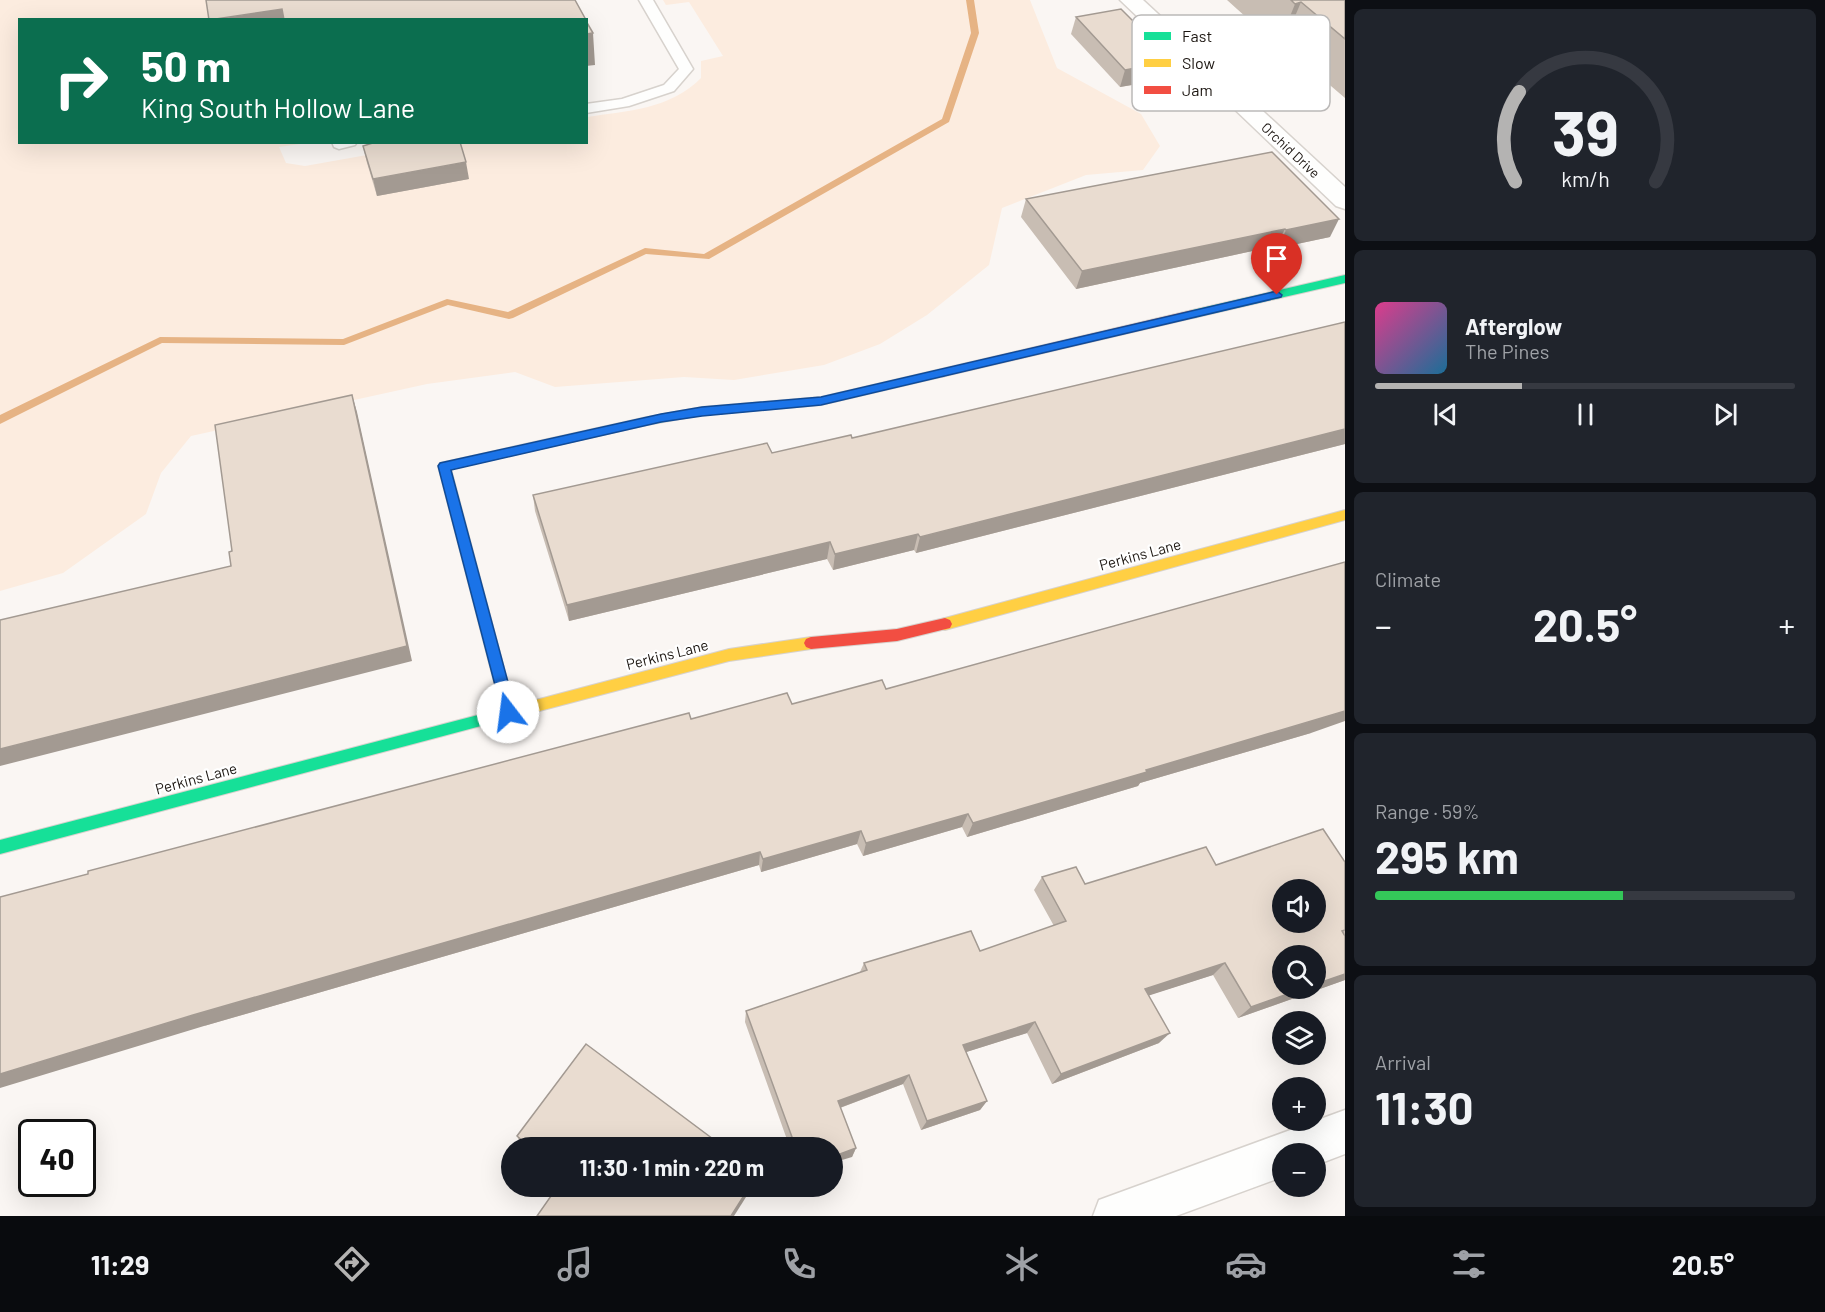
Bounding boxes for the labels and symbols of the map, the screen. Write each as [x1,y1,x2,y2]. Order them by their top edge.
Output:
legend [1132,15,1330,111]
text: Fast [1182,26,1212,45]
text: Slow [1182,53,1215,72]
text: Jam [1182,80,1213,99]
street label: Orchid Drive [1258,119,1324,181]
pin [1251,233,1302,295]
street label: Perkins Lane [1097,534,1183,574]
street label: Perkins Lane [624,635,710,673]
position arrow [476,680,540,744]
street label: Perkins Lane [153,758,239,798]
speed limit sign: 40 [18,1119,96,1197]

